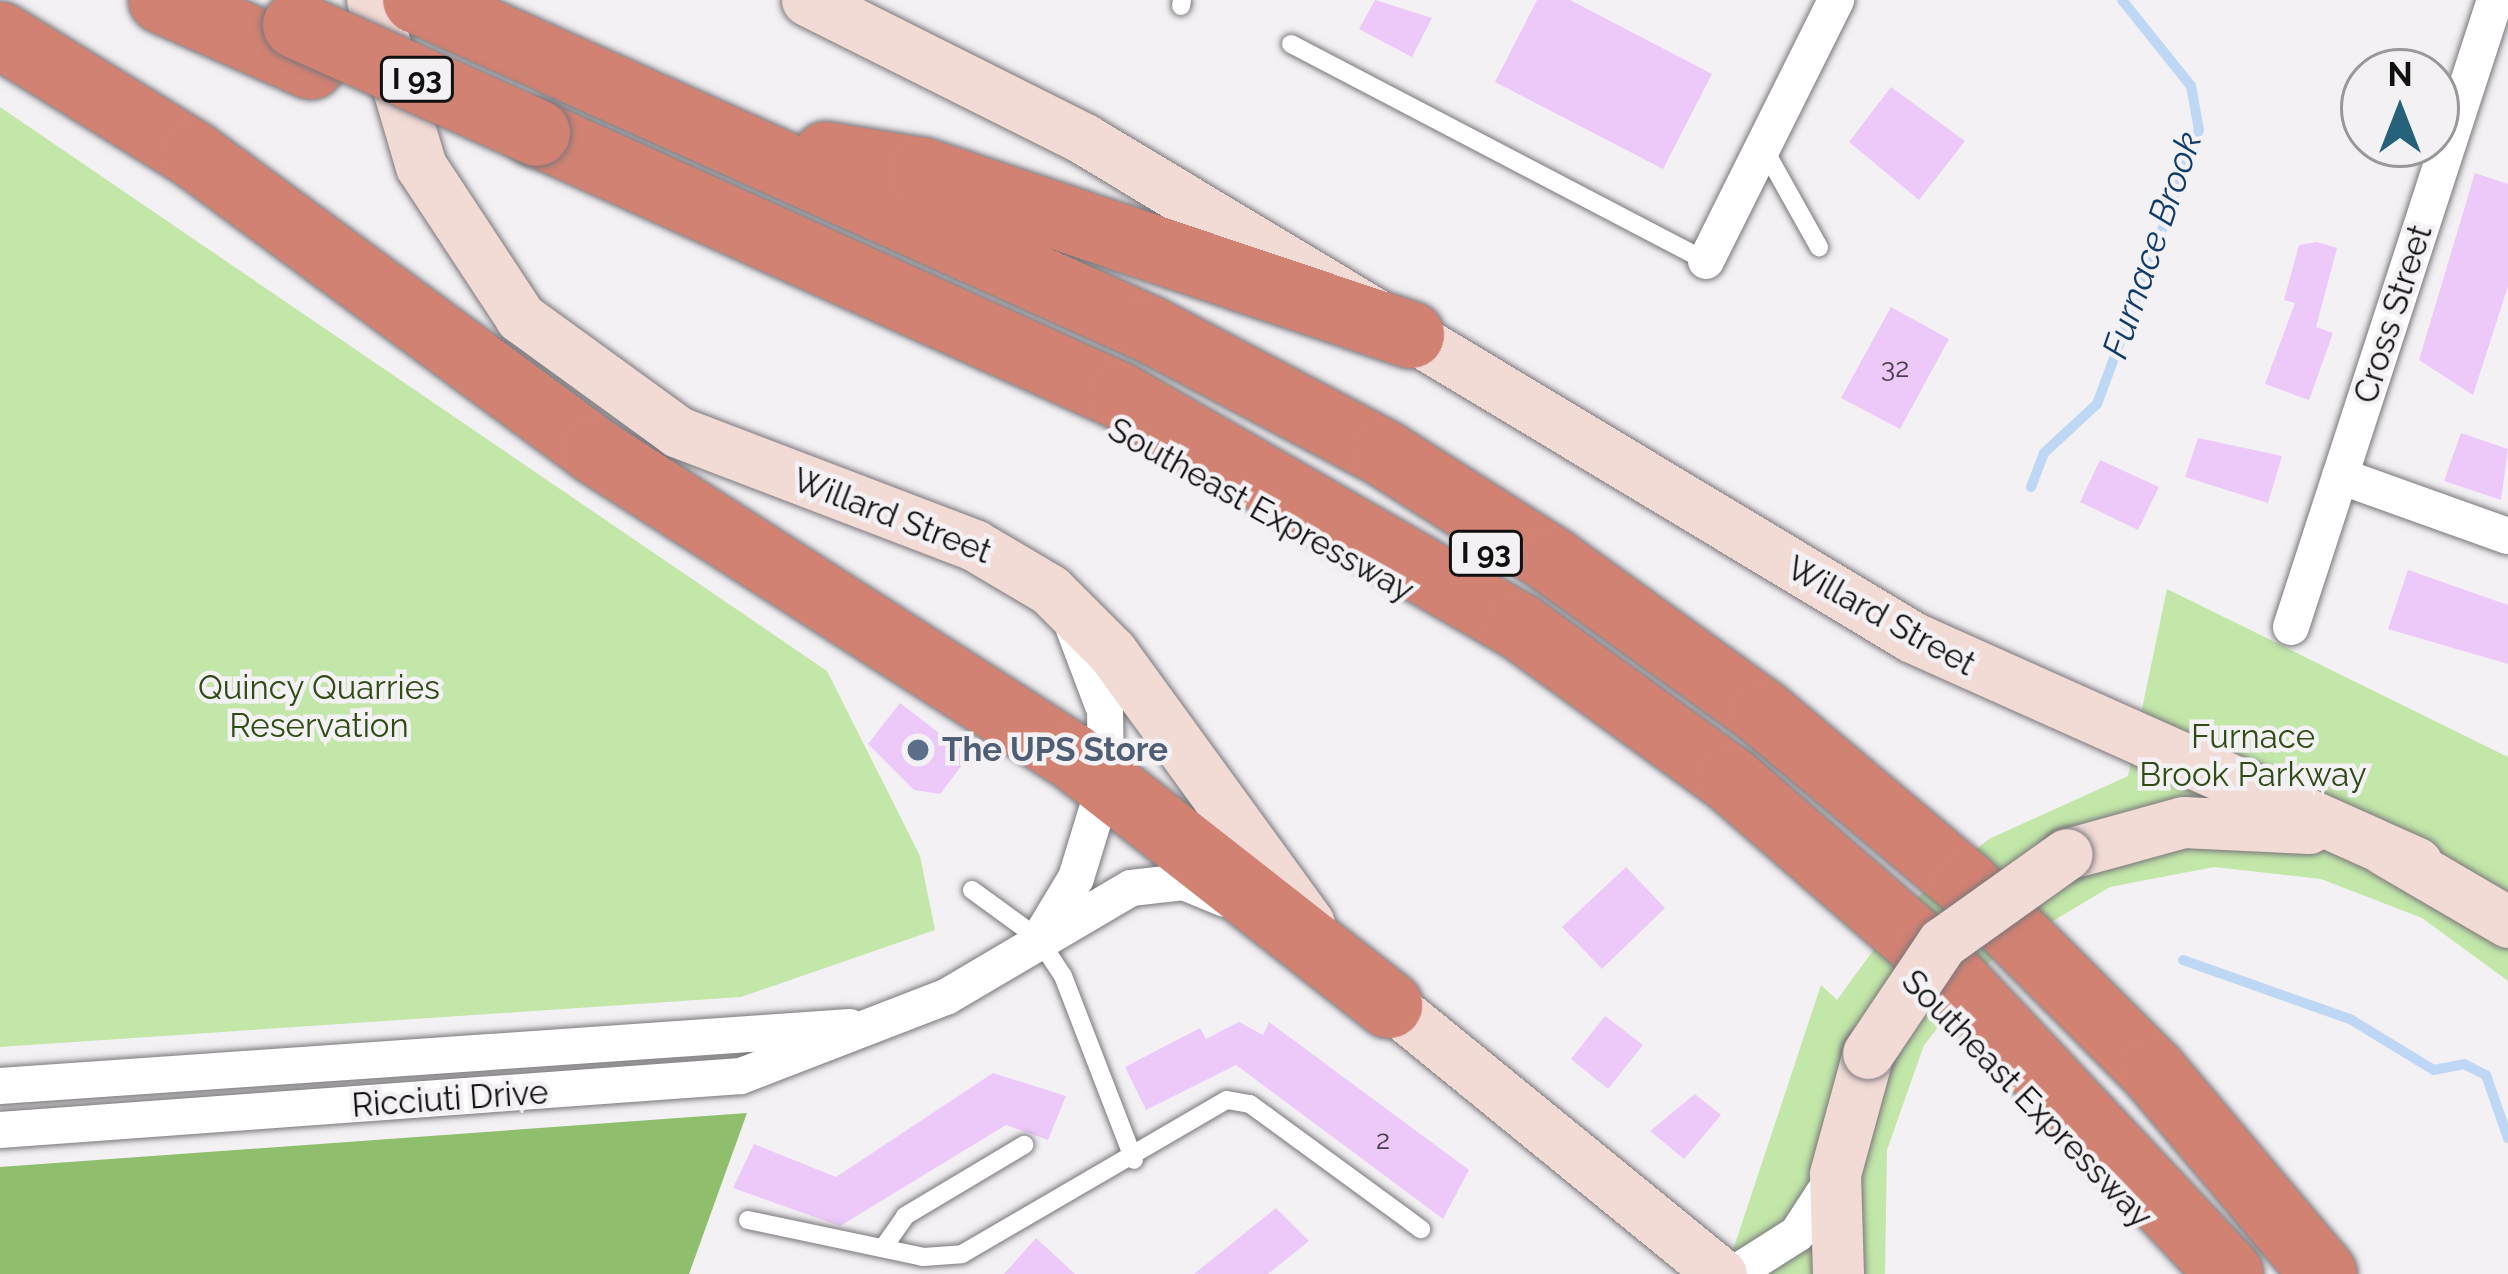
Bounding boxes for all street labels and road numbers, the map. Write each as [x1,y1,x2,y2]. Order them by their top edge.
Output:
road number: I 93 [378,55,456,103]
street label: Cross Street [2346,220,2440,408]
street label: Southeast Expressway [1101,410,1421,610]
street label: Willard Street [787,460,997,572]
road number: I 93 [1447,529,1525,577]
street label: Willard Street [1780,548,1982,684]
street label: Southeast Expressway [1894,962,2160,1236]
street label: Ricciuti Drive [350,1072,550,1126]

